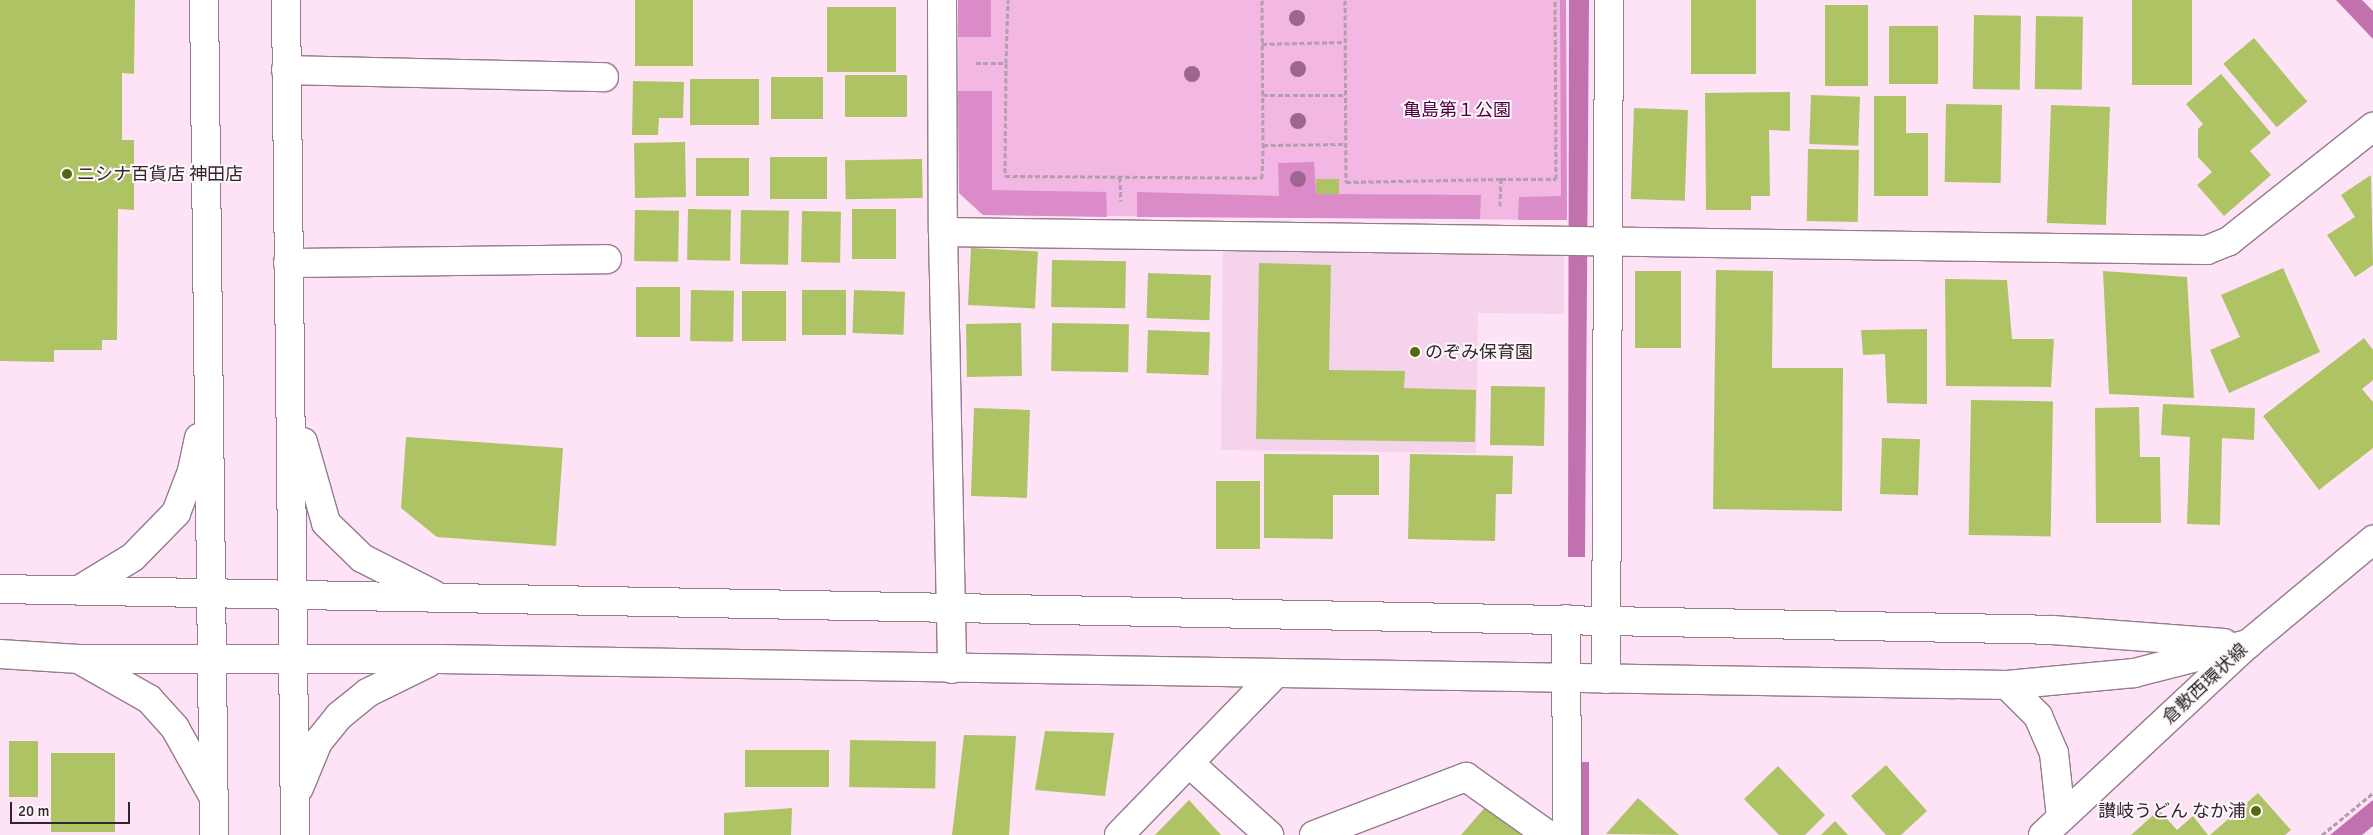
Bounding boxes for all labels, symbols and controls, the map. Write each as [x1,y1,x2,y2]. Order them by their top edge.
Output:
park label: 亀島第１公園 [1403,99,1511,121]
place label: ニシナ百貨店 神田店 [77,163,243,185]
marker: ニシナ百貨店 神田店 [61,168,73,180]
place label: のぞみ保育園 [1425,341,1533,363]
marker: のぞみ保育園 [1409,346,1421,358]
street label: 倉敷西環状線 [2158,639,2252,729]
scale bar [12,792,132,824]
place label: 讃岐うどん なか浦 [2098,800,2246,822]
text: 20 m [18,802,49,820]
marker: 讃岐うどん なか浦 [2250,805,2262,817]

